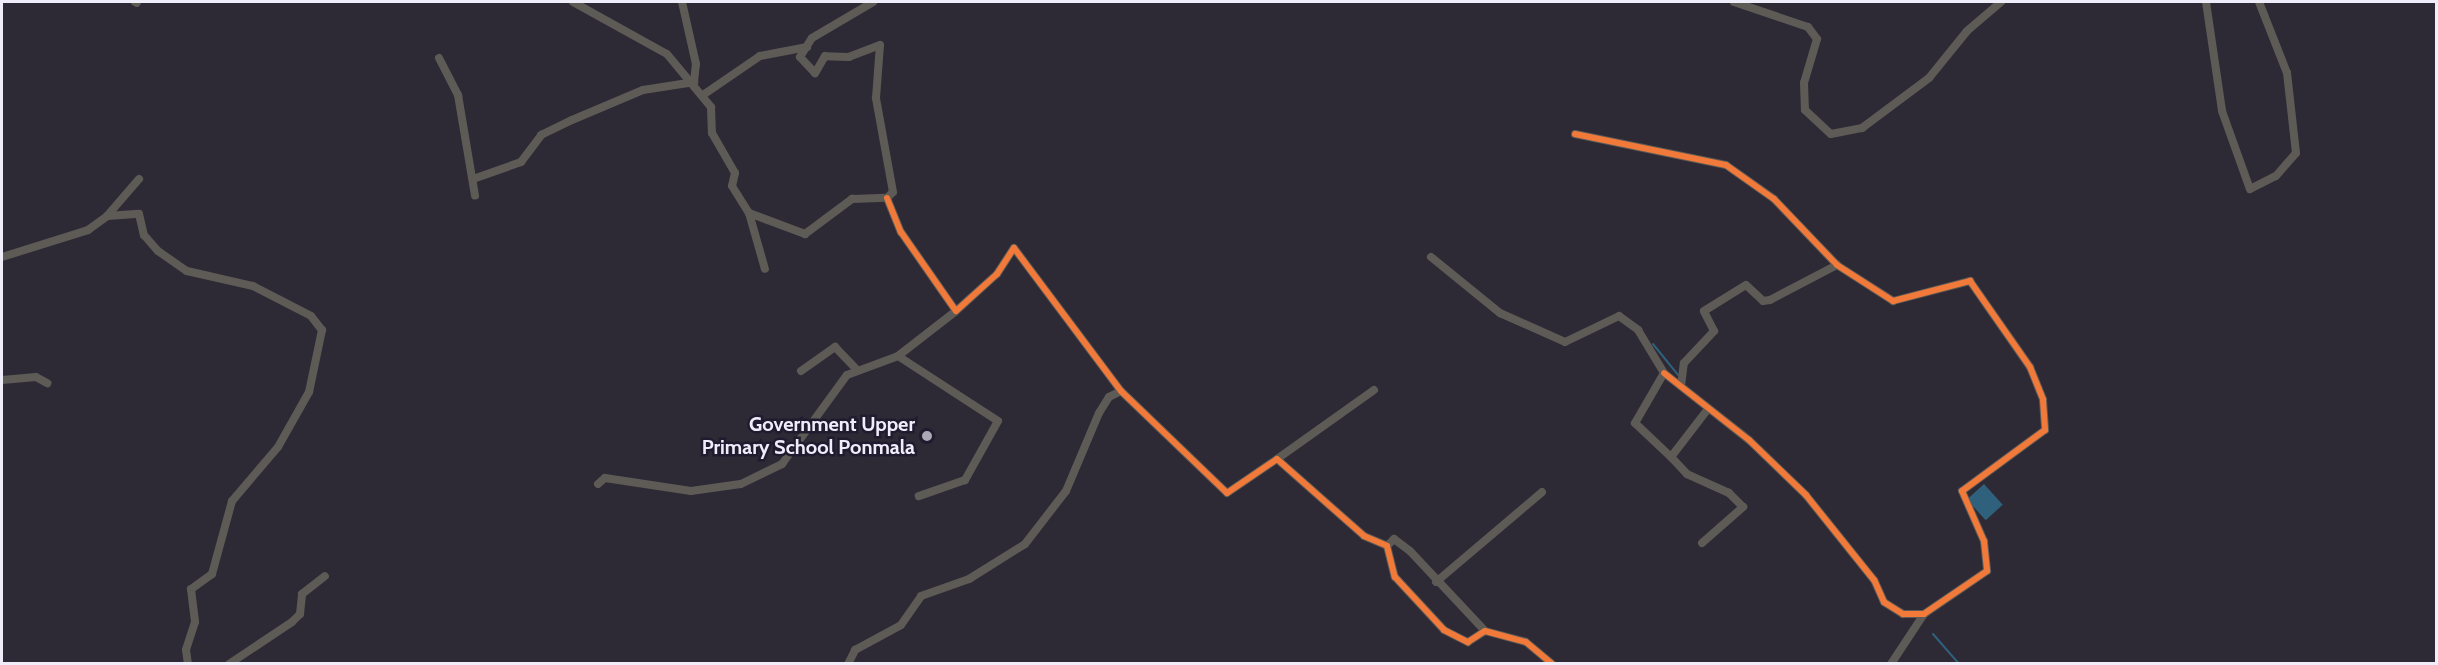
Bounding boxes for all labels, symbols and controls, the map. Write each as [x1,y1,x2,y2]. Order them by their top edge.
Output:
place label: Government Upper Primary School Ponmala [702,412,915,459]
marker: Government Upper Primary School Ponmala [920,429,934,443]

